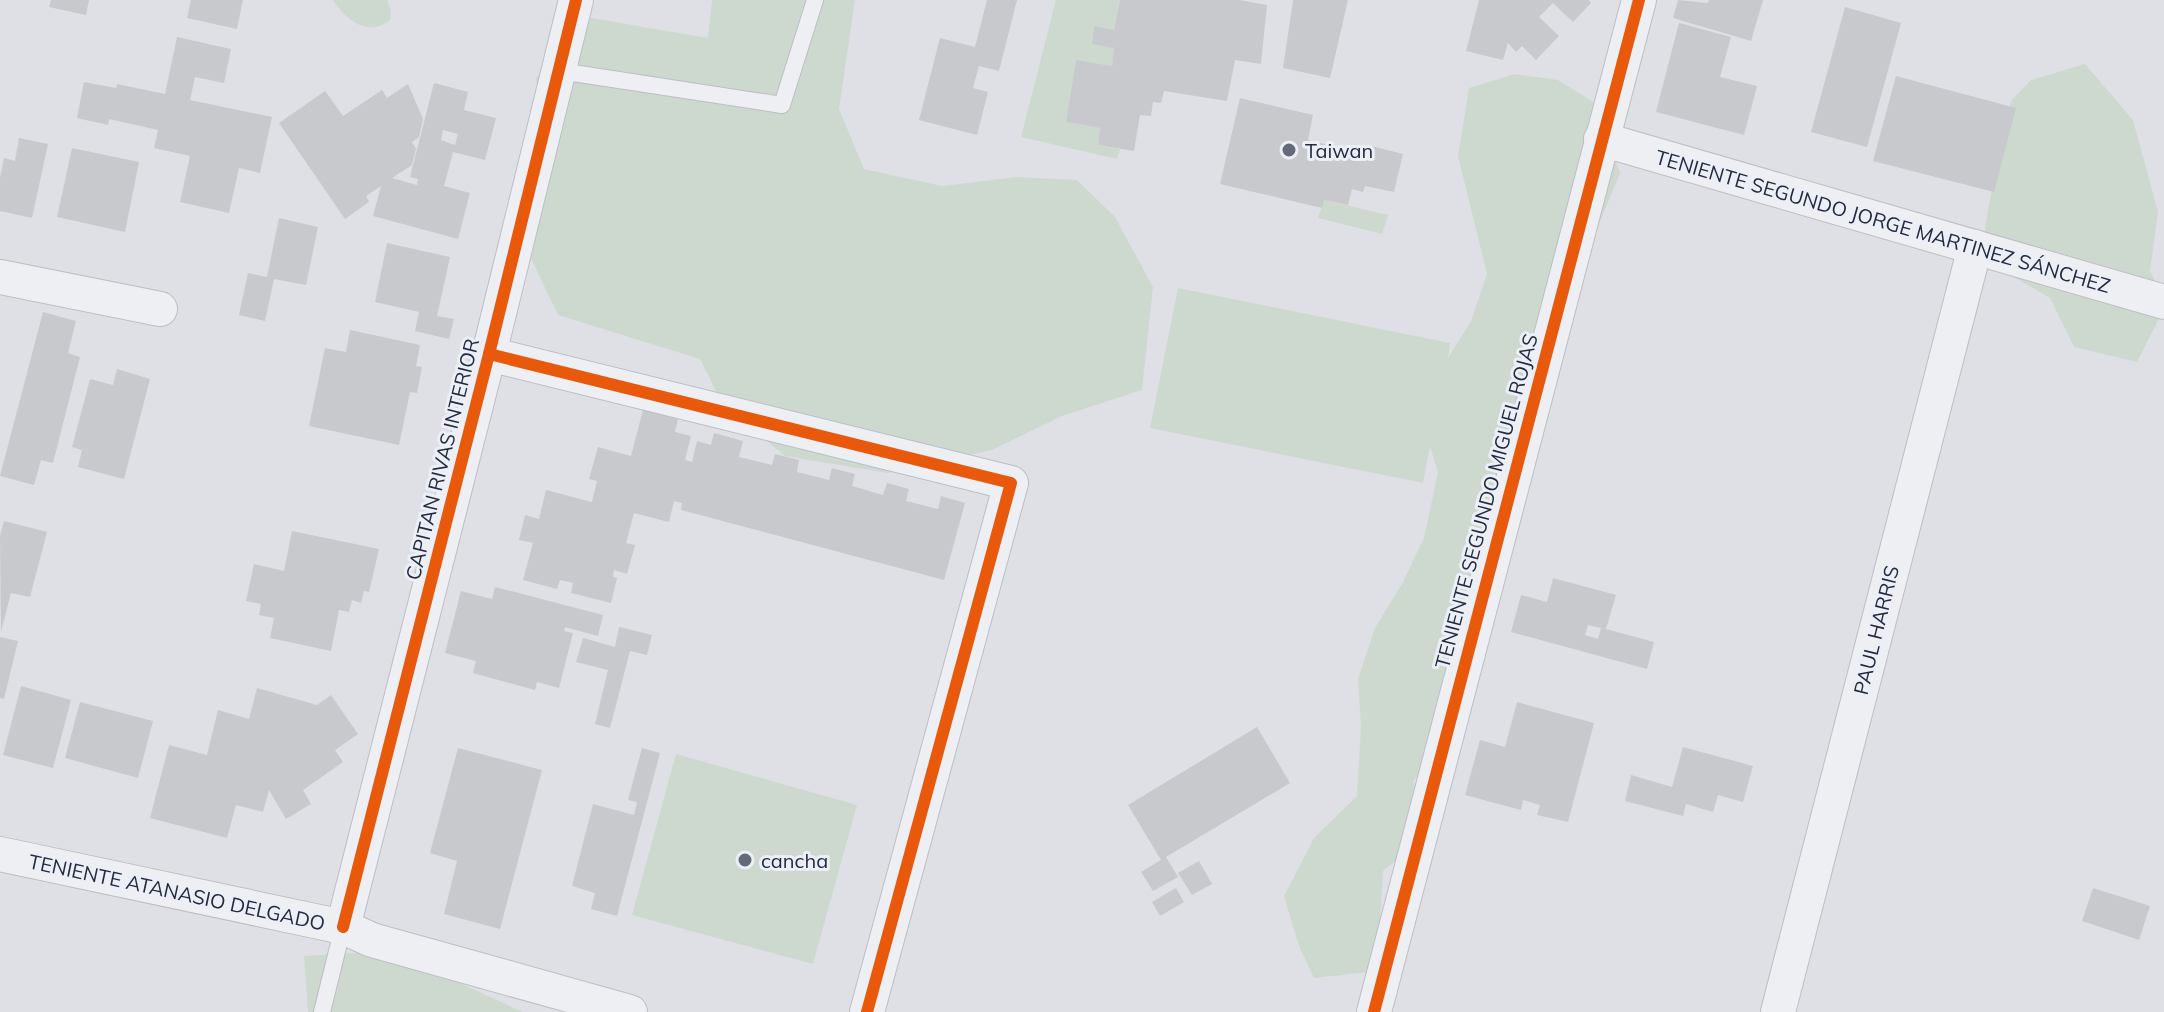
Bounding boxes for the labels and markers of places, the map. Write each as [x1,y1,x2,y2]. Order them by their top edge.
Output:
place label: Taiwan [1305,138,1373,163]
marker: Taiwan [1280,141,1298,159]
place label: cancha [761,848,828,873]
marker: cancha [736,851,754,869]

